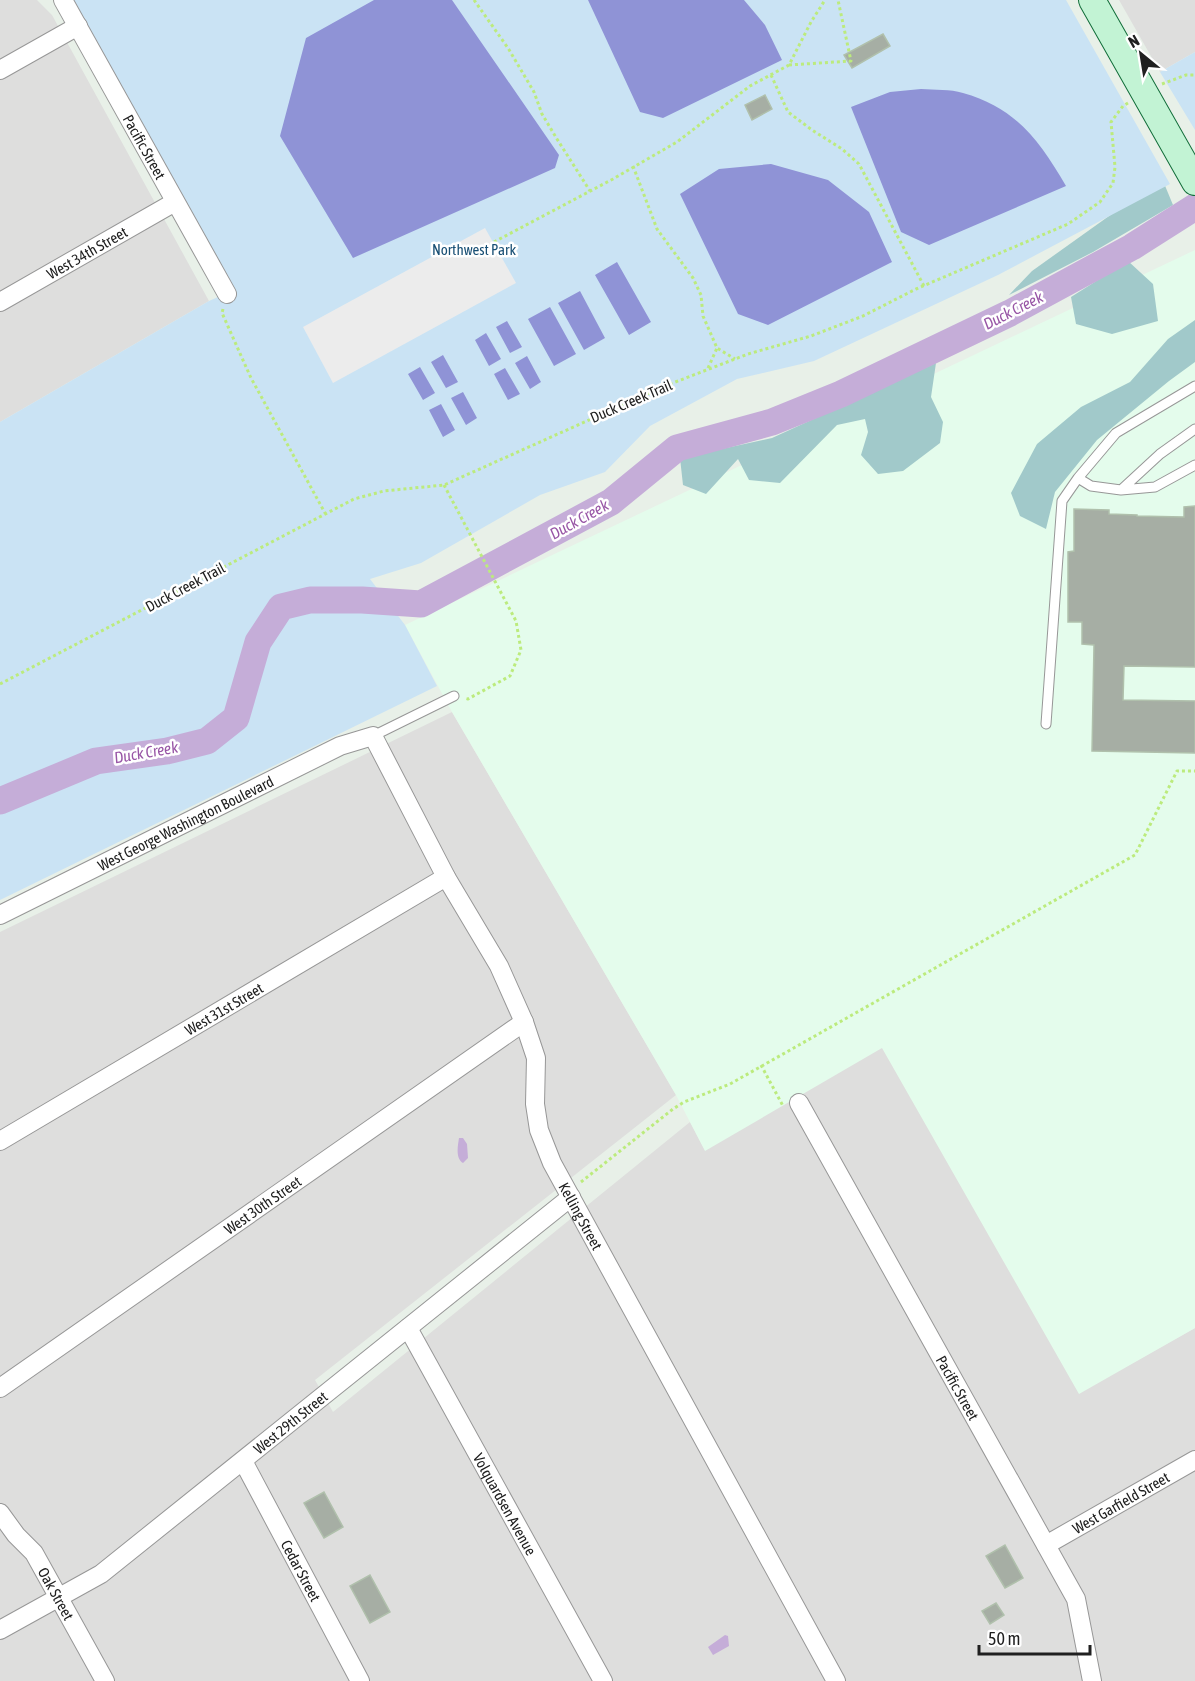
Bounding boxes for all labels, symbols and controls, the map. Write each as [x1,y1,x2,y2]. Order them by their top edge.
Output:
north arrow [1111,24,1171,84]
text: N [1125,31,1142,51]
street label: Pacific Street [120,111,170,182]
street label: West 34th Street [44,223,130,282]
park label: Northwest Park [432,241,516,258]
water label: Duck Creek [980,287,1047,333]
street label: Duck Creek Trail [587,376,675,426]
water label: Duck Creek [546,495,612,543]
street label: Duck Creek Trail [142,559,228,615]
water label: Duck Creek [113,737,180,766]
street label: West George Washington Boulevard [95,772,276,874]
street label: West 31st Street [182,979,266,1038]
street label: West 30th Street [221,1172,304,1237]
street label: Kelling Street [556,1179,606,1253]
street label: Pacific Street [933,1352,983,1423]
street label: West 29th Street [250,1388,330,1457]
street label: Volquardsen Avenue [470,1450,540,1558]
street label: West Garfield Street [1069,1468,1172,1537]
street label: Cedar Street [278,1537,324,1604]
street label: Oak Street [35,1564,78,1623]
scale bar [979,1618,1090,1656]
text: 50 m [988,1628,1020,1649]

